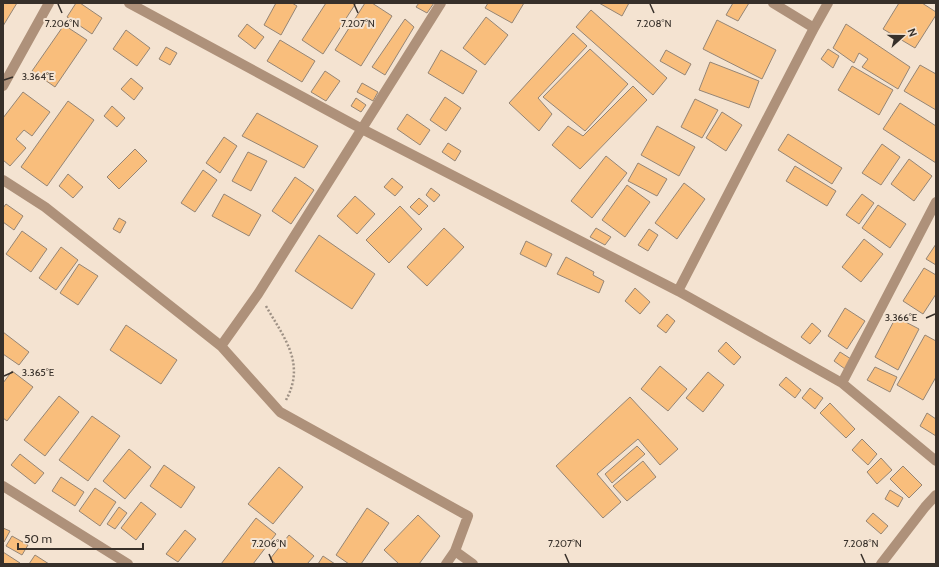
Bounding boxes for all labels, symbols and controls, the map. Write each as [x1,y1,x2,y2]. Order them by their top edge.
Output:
north arrow [883,16,923,56]
text: 7.206°N [45,17,79,30]
text: 7.207°N [341,17,375,30]
text: 7.208°N [637,17,671,30]
text: N [904,26,920,39]
text: 3.364°E [22,70,55,83]
text: 3.366°E [885,311,918,324]
text: 3.365°E [22,366,55,379]
scale bar [18,525,143,551]
text: 50 m [24,531,52,546]
text: 7.206°N [252,537,286,550]
text: 7.207°N [548,537,582,550]
text: 7.208°N [844,537,878,550]

